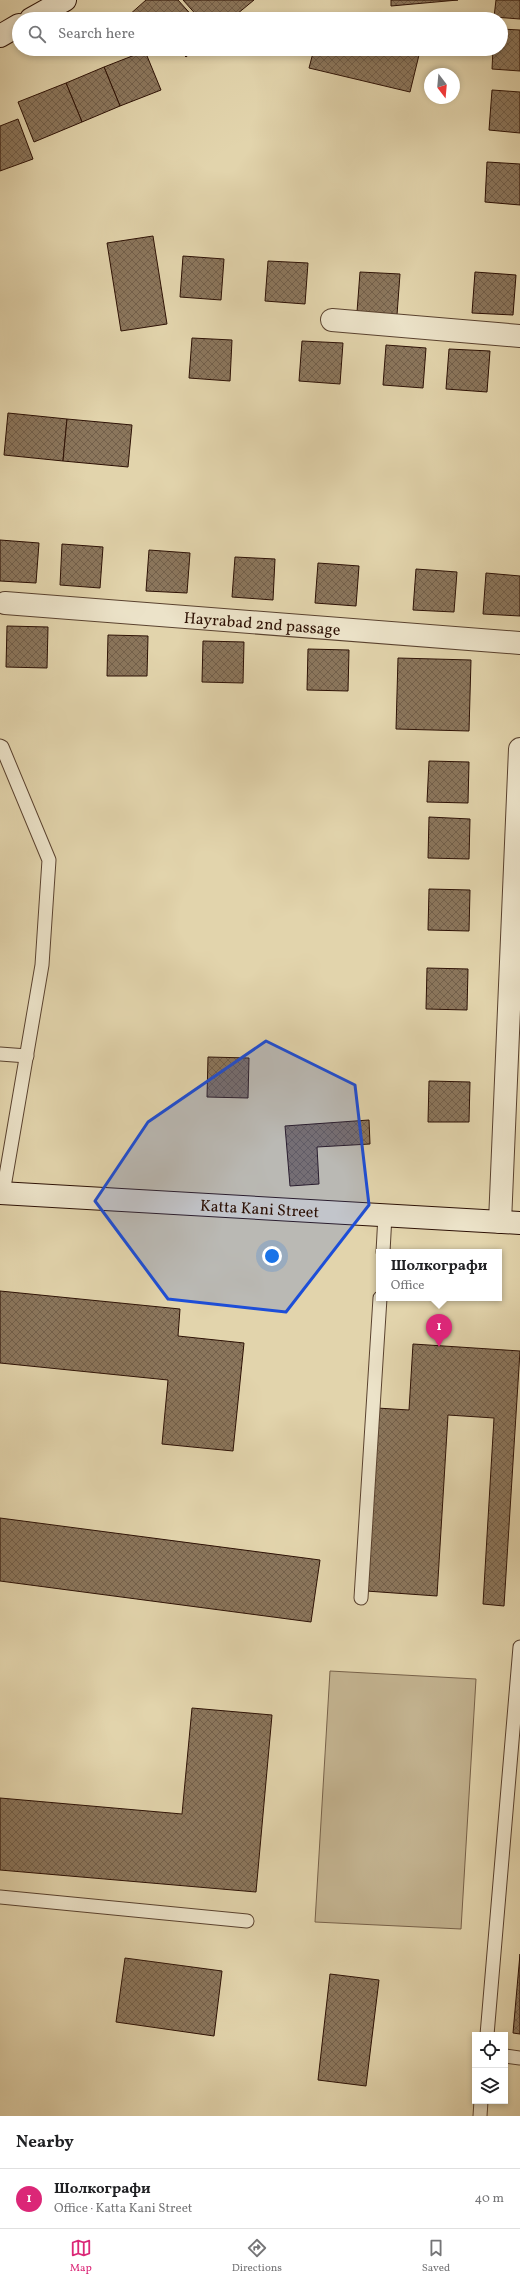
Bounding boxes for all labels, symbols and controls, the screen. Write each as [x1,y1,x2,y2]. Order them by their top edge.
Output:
search box [12,12,508,56]
icon: search [26,23,48,45]
text: Search here [58,24,135,45]
north arrow [424,68,460,104]
street label: Hayrаbаd 2nd passage [183,608,341,642]
street label: Katta Kani Street [199,1196,320,1224]
your location [262,1246,282,1266]
popup [376,1249,502,1301]
text: Шолкографи [391,1256,487,1277]
text: Office [391,1277,424,1295]
pin: 1 [426,1314,452,1347]
map controls [472,2032,508,2104]
button: locate [472,2032,508,2068]
button: layers [472,2068,508,2104]
text: Nearby [16,2131,74,2154]
text: Шолкографи [54,2179,151,2200]
text: 1 [26,2190,32,2208]
text: 40 m [475,2190,504,2208]
text: Office · Katta Kani Street [54,2200,192,2218]
tab: Map [70,2237,92,2276]
tab: Directions [232,2237,282,2276]
tab: Saved [422,2237,450,2276]

